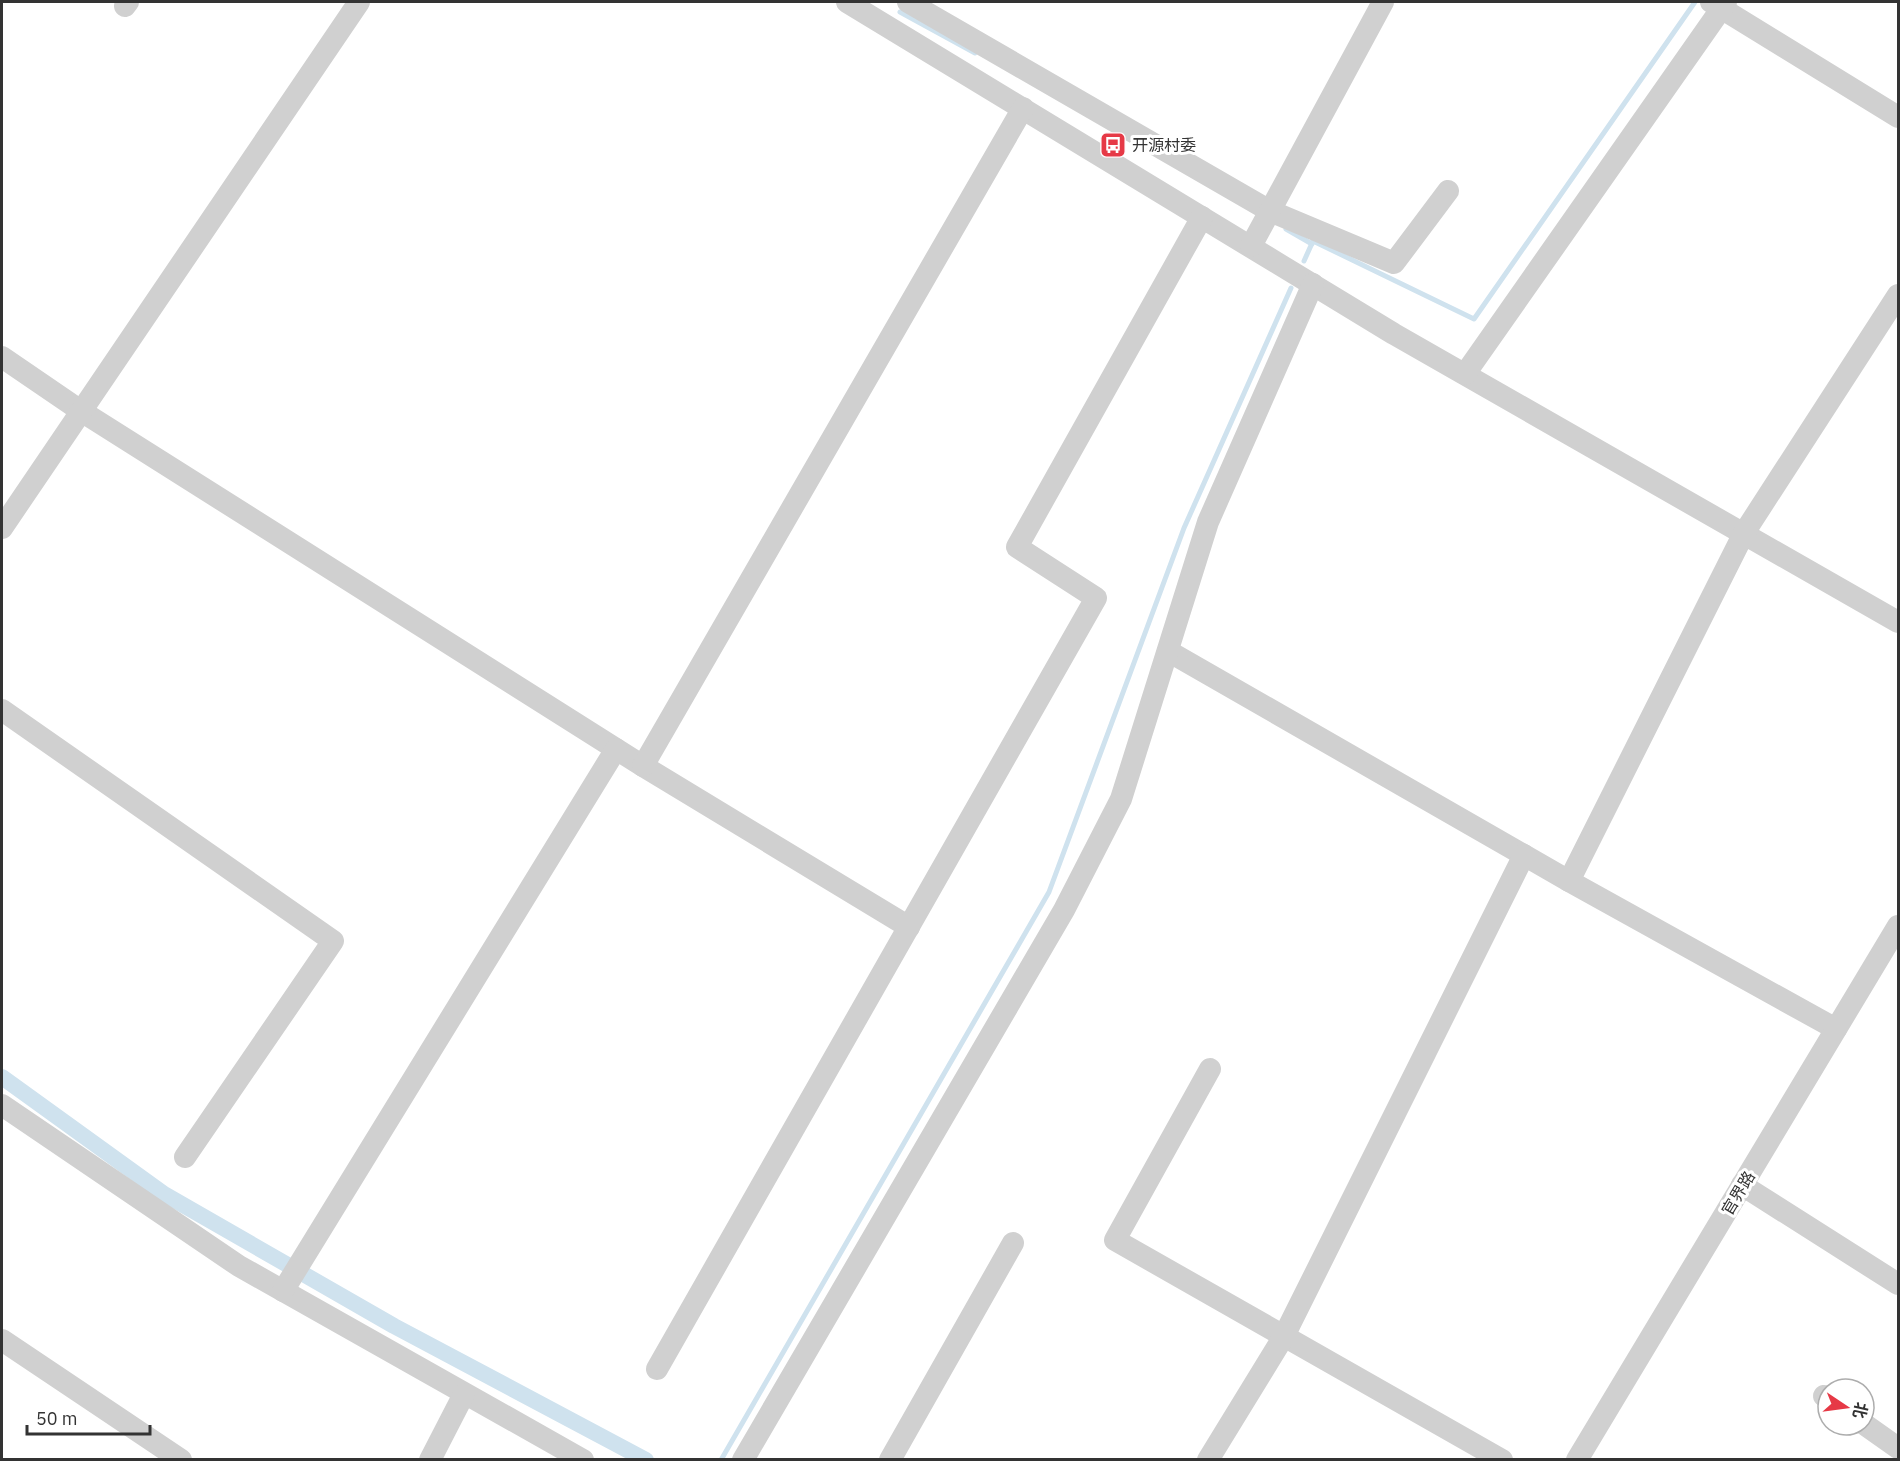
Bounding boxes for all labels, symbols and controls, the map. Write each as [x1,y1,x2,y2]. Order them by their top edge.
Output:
bus stop icon: 开源村委 [1098,130,1128,160]
place label: 开源村委 [1132,135,1196,155]
street label: 官界路 [1717,1167,1759,1219]
north arrow [1816,1377,1876,1437]
scale bar [27,1398,150,1436]
text: 北 [1849,1400,1872,1420]
text: 50 m [36,1407,78,1430]

